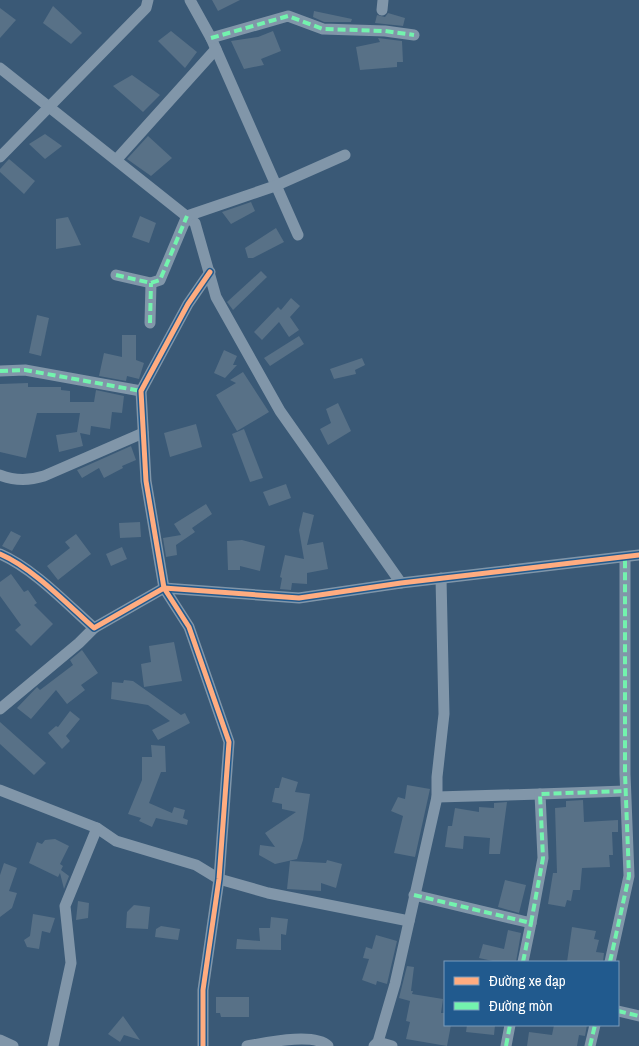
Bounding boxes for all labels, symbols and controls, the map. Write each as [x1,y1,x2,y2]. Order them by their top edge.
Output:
legend [444,961,619,1026]
text: Đường xe đạp [489,970,566,991]
text: Đường mòn [489,995,553,1016]

